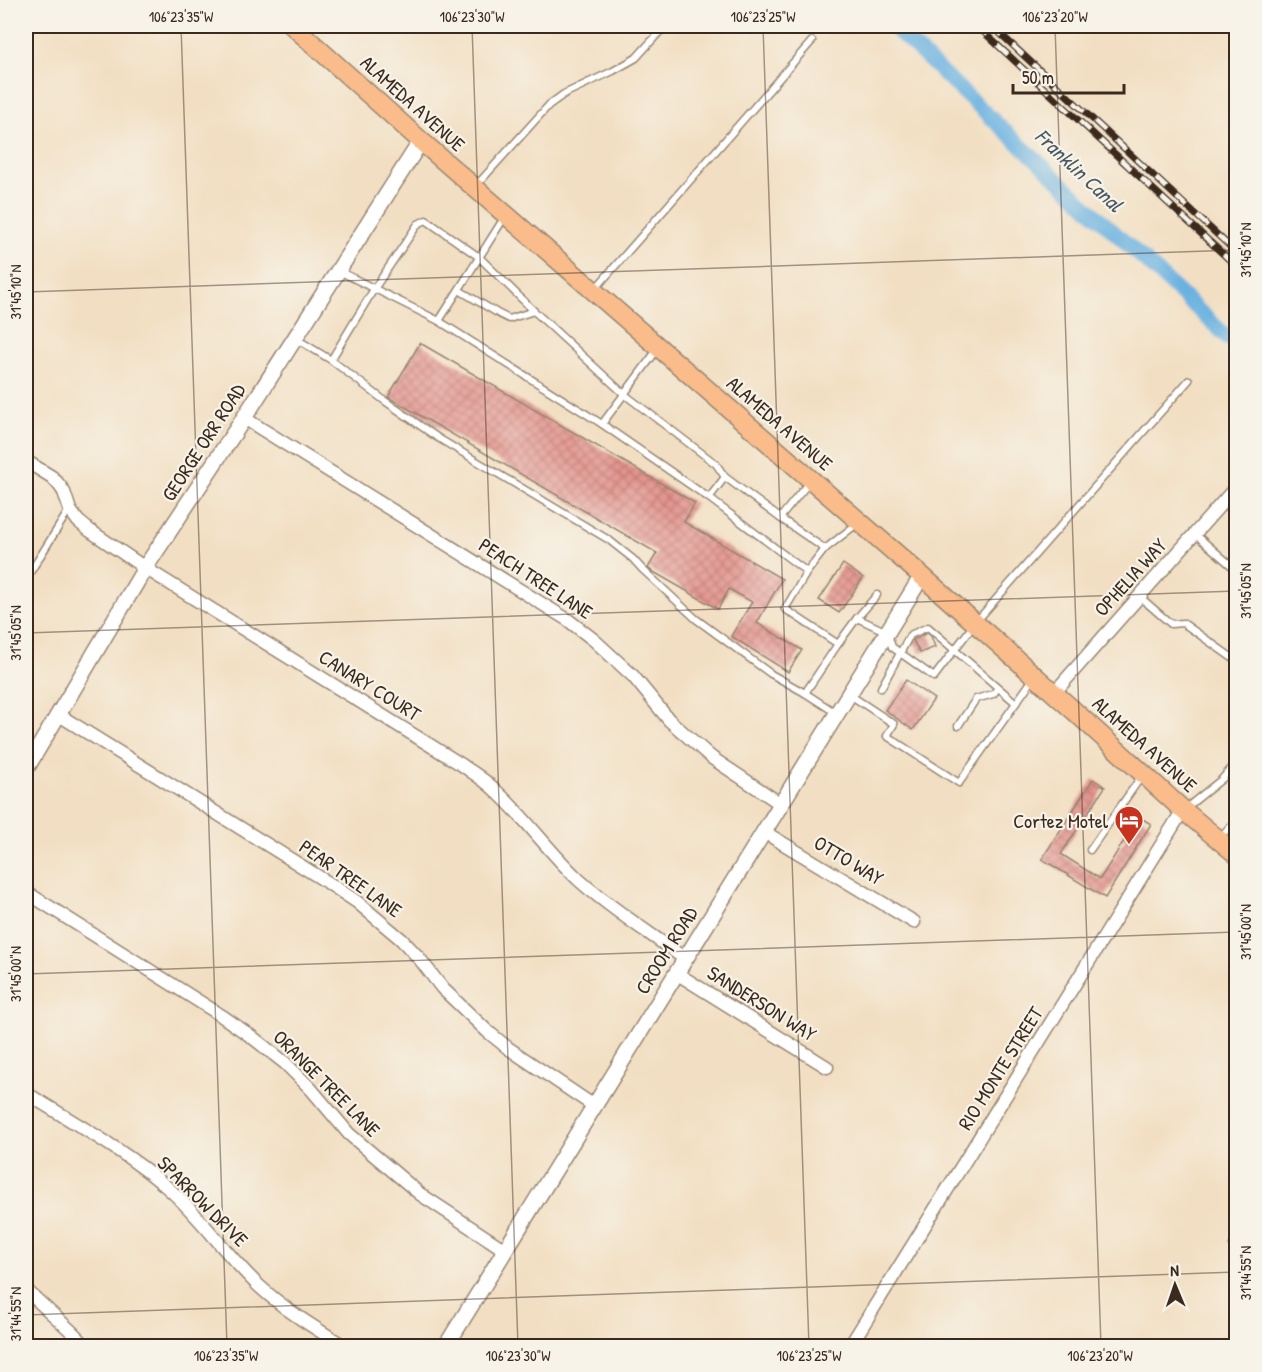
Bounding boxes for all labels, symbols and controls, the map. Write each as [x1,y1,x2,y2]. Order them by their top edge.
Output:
text: 106°23'35"W [149,6,214,27]
text: 106°23'30"W [439,6,505,27]
text: 106°23'25"W [731,6,796,27]
text: 106°23'20"W [1022,6,1088,27]
street label: ALAMEDA AVENUE [355,49,471,157]
scale bar [1013,57,1124,95]
text: 50 m [1022,65,1054,90]
water label: Franklin Canal [1029,122,1130,219]
text: 31°45'10"N [1235,223,1256,277]
text: 31°45'10"N [5,265,26,319]
street label: ALAMEDA AVENUE [721,370,839,477]
street label: GEORGE ORR ROAD [155,378,251,506]
street label: PEACH TREE LANE [474,531,598,625]
street label: OPHELIA WAY [1088,532,1172,622]
text: 31°45'05"N [1235,563,1256,619]
text: 31°45'05"N [5,605,26,661]
street label: CANARY COURT [314,643,427,727]
street label: ALAMEDA AVENUE [1087,690,1203,798]
hotel icon: Cortez Motel [1113,804,1145,846]
place label: Cortez Motel [1013,807,1109,834]
street label: OTTO WAY [809,829,889,891]
street label: PEAR TREE LANE [294,833,408,923]
street label: CROOM ROAD [629,901,704,999]
text: 31°45'00"N [1235,904,1256,960]
text: 31°45'00"N [5,946,26,1002]
street label: SANDERSON WAY [702,959,822,1047]
street label: RIO MONTE STREET [951,1001,1049,1135]
street label: ORANGE TREE LANE [268,1024,387,1143]
street label: SPARROW DRIVE [152,1150,254,1252]
text: 31°44'55"N [1235,1246,1256,1300]
north arrow [1145,1255,1205,1315]
text: N [1170,1259,1180,1281]
text: 31°44'55"N [5,1287,26,1341]
text: 106°23'35"W [194,1345,259,1366]
text: 106°23'30"W [485,1345,551,1366]
text: 106°23'25"W [777,1345,842,1366]
text: 106°23'20"W [1067,1345,1133,1366]

